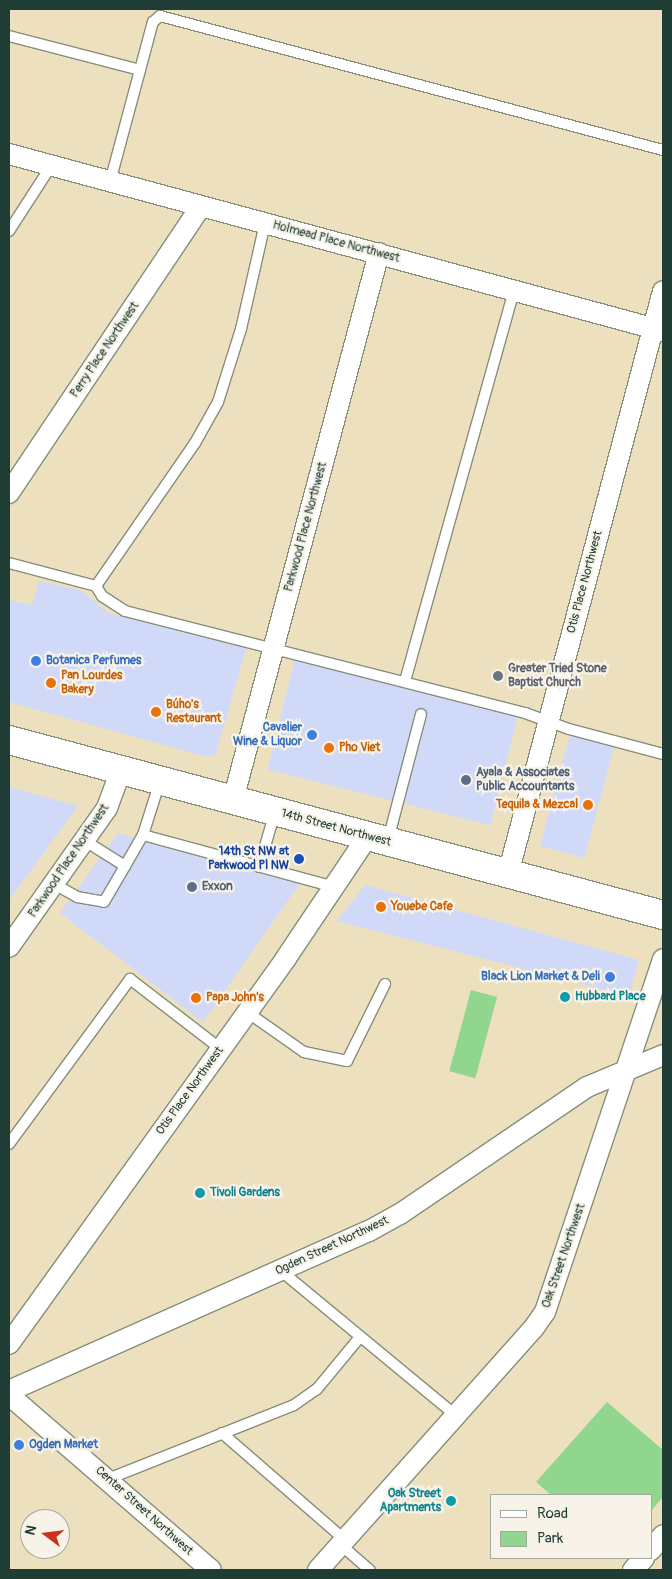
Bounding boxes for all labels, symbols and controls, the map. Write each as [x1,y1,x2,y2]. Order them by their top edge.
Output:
street label: Holmead Place Northwest [271,218,401,266]
street label: Perry Place Northwest [68,300,142,400]
street label: Parkwood Place Northwest [282,461,330,593]
street label: Otis Place Northwest [564,529,606,635]
place label: Botanica Perfumes [46,654,141,668]
marker: Botanica Perfumes [30,655,42,667]
place label: Greater Tried Stone Baptist Church [508,662,607,690]
place label: Pan Lourdes Bakery [61,669,122,697]
marker: Greater Tried Stone Baptist Church [492,670,504,682]
marker: Pan Lourdes Bakery [45,677,57,689]
place label: Búho's Restaurant [166,698,221,726]
marker: Búho's Restaurant [150,706,162,718]
place label: Cavalier Wine & Liquor [233,721,302,749]
marker: Cavalier Wine & Liquor [306,729,318,741]
place label: Pho Viet [339,741,380,755]
marker: Pho Viet [323,742,335,754]
place label: Ayala & Associates Public Accountants [476,766,574,794]
marker: Ayala & Associates Public Accountants [460,774,472,786]
place label: Tequila & Mezcal [496,798,578,812]
marker: Tequila & Mezcal [582,799,594,811]
street label: Parkwood Place Northwest [26,802,112,920]
street label: 14th Street Northwest [279,806,393,850]
place label: 14th St NW at Parkwood Pl NW [208,845,289,873]
marker: 14th St NW at Parkwood Pl NW [293,853,305,865]
place label: Exxon [202,880,233,894]
marker: Exxon [186,881,198,893]
place label: Youebe Cafe [391,900,453,914]
marker: Youebe Cafe [375,901,387,913]
place label: Black Lion Market & Deli [481,970,600,984]
marker: Black Lion Market & Deli [604,971,616,983]
place label: Hubbard Place [575,990,646,1004]
place label: Papa John's [206,991,264,1005]
marker: Hubbard Place [559,991,571,1003]
marker: Papa John's [190,992,202,1004]
street label: Otis Place Northwest [153,1044,227,1138]
place label: Tivoli Gardens [210,1186,280,1200]
marker: Tivoli Gardens [194,1187,206,1199]
street label: Oak Street Northwest [539,1202,589,1310]
street label: Ogden Street Northwest [273,1213,391,1279]
place label: Ogden Market [29,1438,98,1452]
marker: Ogden Market [13,1439,25,1451]
street label: Center Street Northwest [92,1463,196,1559]
place label: Oak Street Apartments [380,1487,441,1515]
legend [490,1494,652,1559]
marker: Oak Street Apartments [445,1495,457,1507]
text: Road [537,1504,568,1523]
north arrow [20,1509,70,1559]
text: N [22,1523,40,1537]
text: Park [537,1529,563,1548]

